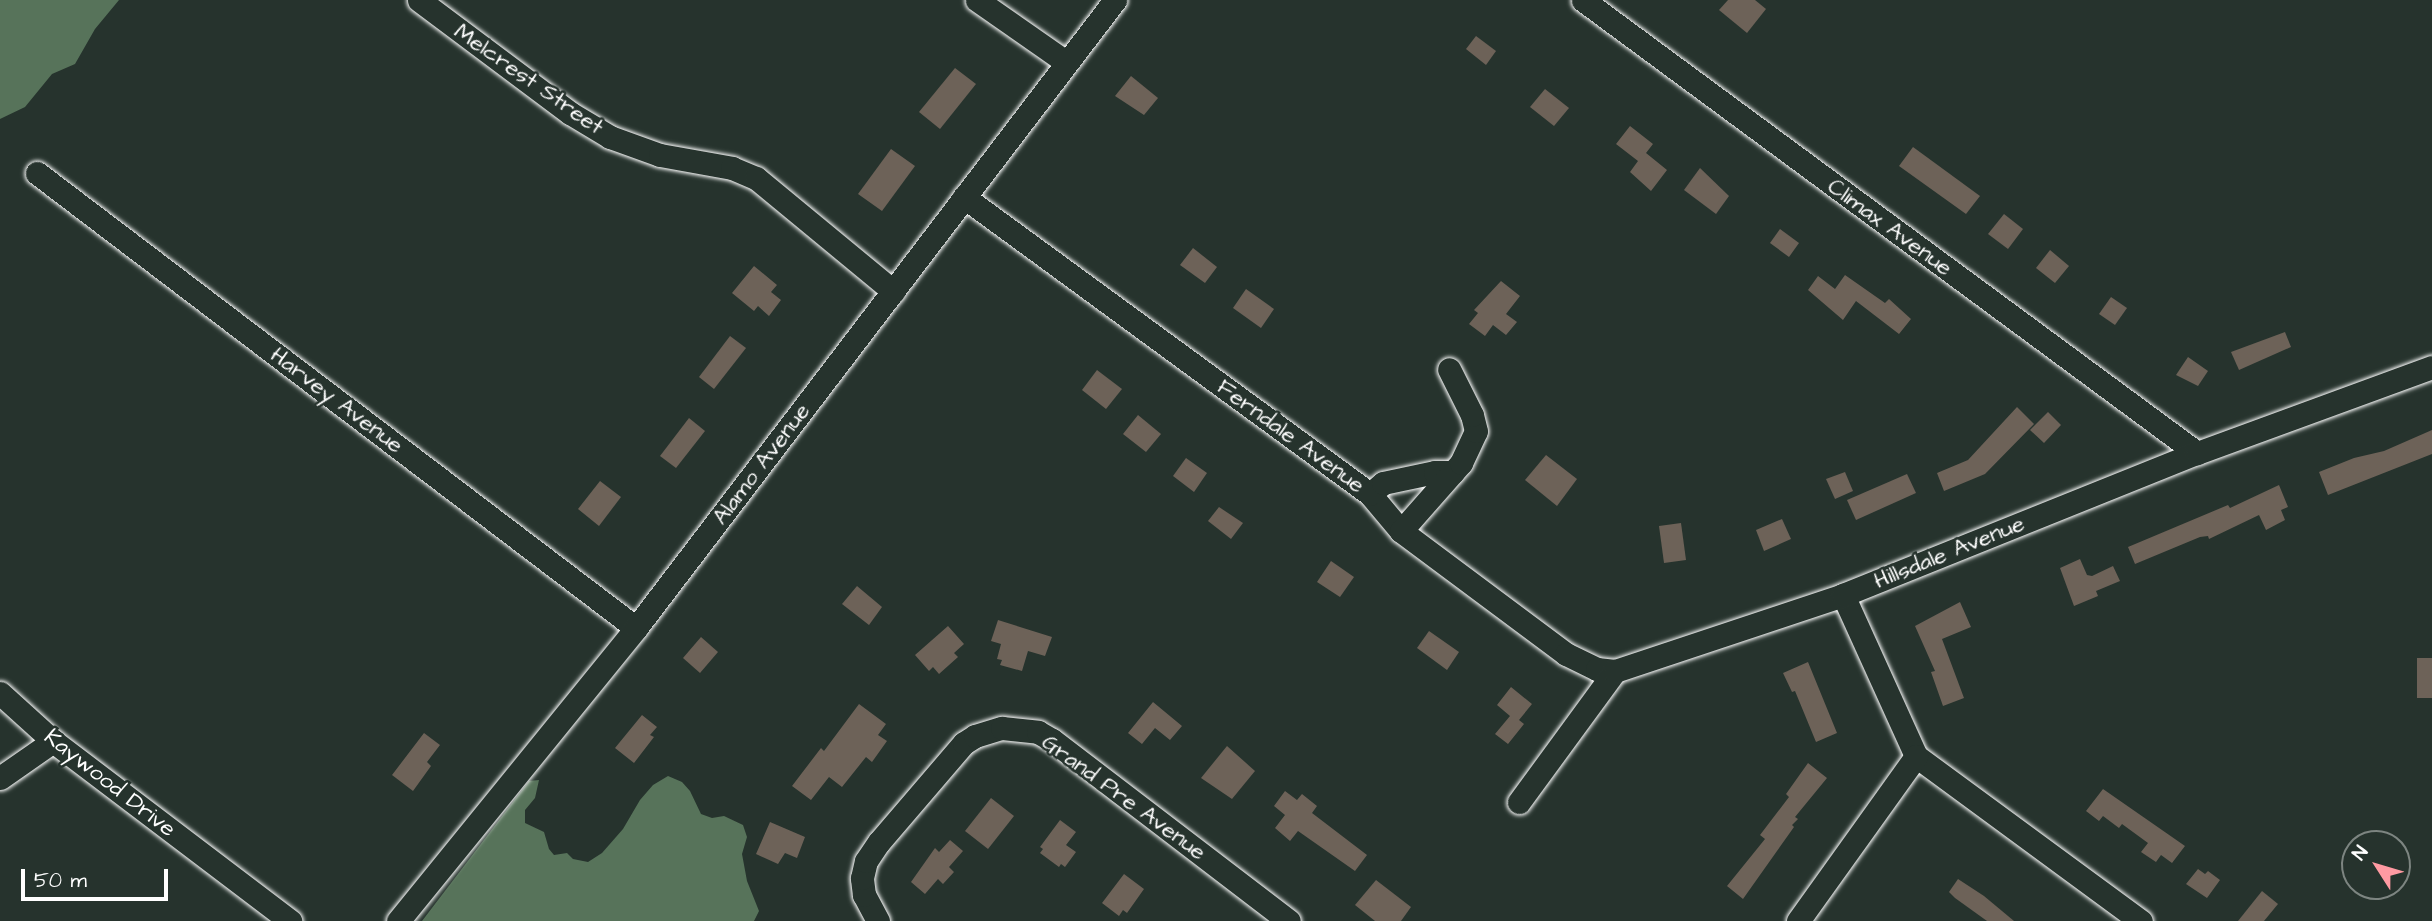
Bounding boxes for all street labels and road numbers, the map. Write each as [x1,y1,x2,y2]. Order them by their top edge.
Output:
street label: Melcrest Street [449,17,609,141]
street label: Climax Avenue [1822,172,1958,282]
street label: Harvey Avenue [265,341,409,459]
street label: Ferndale Avenue [1212,373,1370,499]
street label: Alamo Avenue [706,398,816,530]
street label: Hillsdale Avenue [1870,509,2028,595]
street label: Kaywood Drive [39,723,181,843]
street label: Grand Pre Avenue [1036,728,1212,866]

